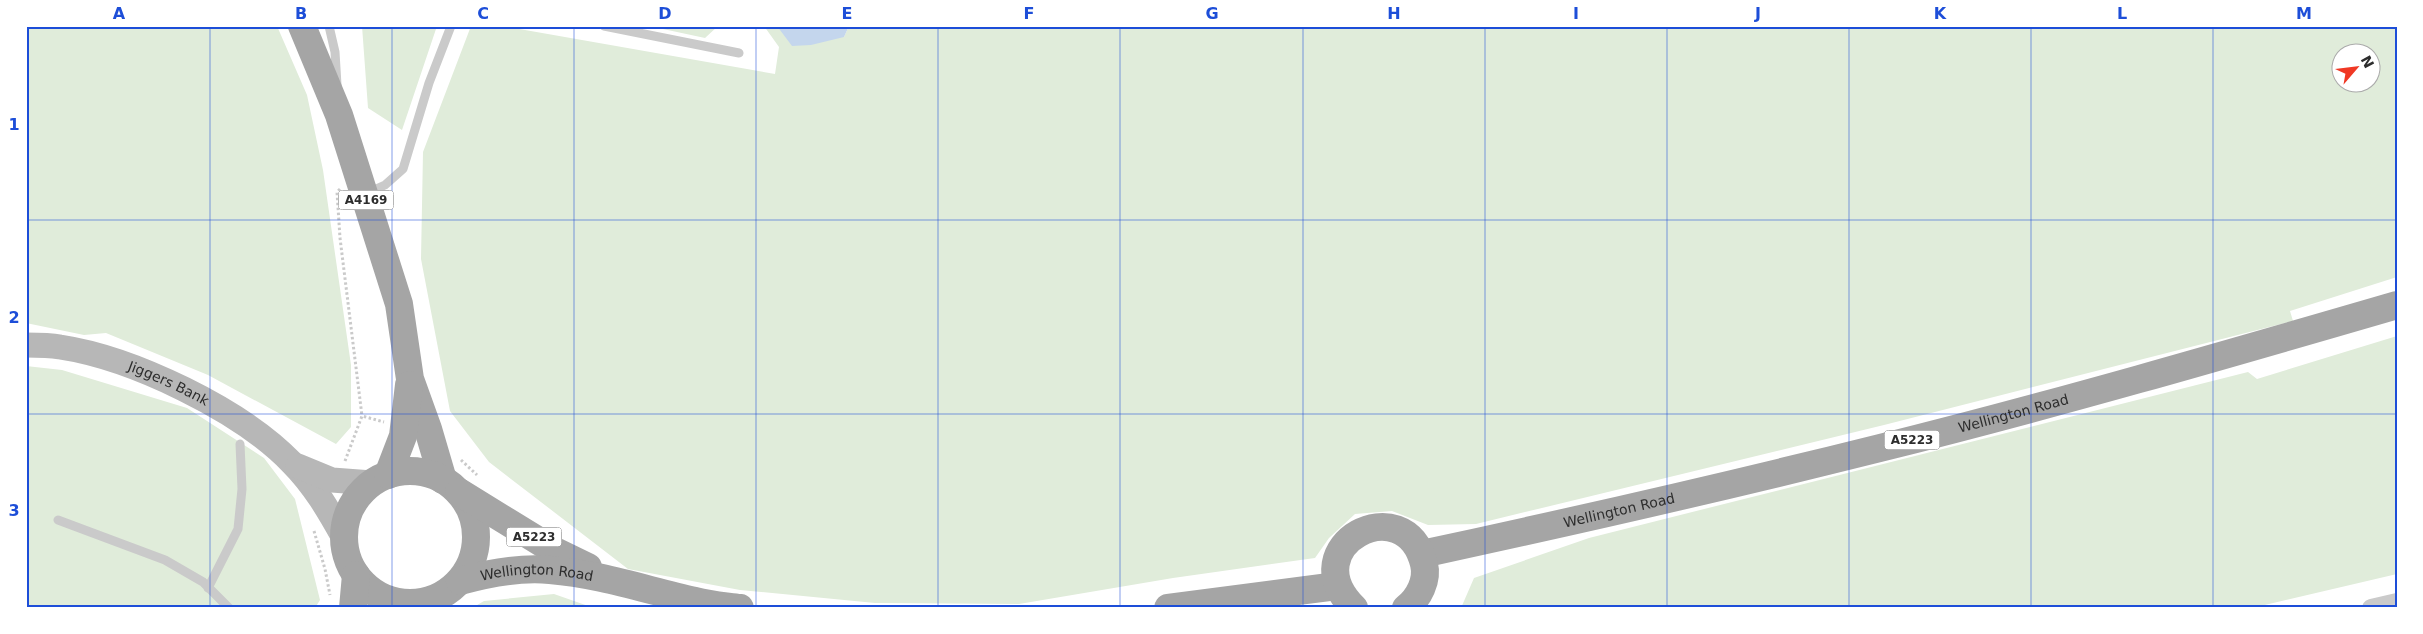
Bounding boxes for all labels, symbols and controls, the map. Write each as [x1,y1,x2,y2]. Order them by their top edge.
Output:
text: A [113,4,126,23]
text: B [295,4,307,23]
text: C [477,4,489,23]
text: D [658,4,672,23]
text: E [842,4,852,23]
text: F [1024,4,1034,23]
text: G [1205,4,1219,23]
text: H [1387,4,1401,23]
text: I [1573,4,1579,23]
text: J [1754,4,1761,23]
text: K [1934,4,1947,23]
text: L [2117,4,2127,23]
text: M [2296,4,2312,23]
north arrow [2330,42,2380,92]
text: N [2358,53,2377,71]
text: 1 [8,115,20,134]
road number: A4169 [338,190,394,210]
text: 2 [8,308,20,327]
street label: Jiggers Bank [125,358,213,409]
street label: Wellington Road [1956,391,2070,436]
road number: A5223 [1884,430,1940,450]
street label: Wellington Road [1562,490,1676,531]
text: 3 [8,501,20,520]
road number: A5223 [506,528,562,546]
street label: Wellington Road [479,561,595,584]

